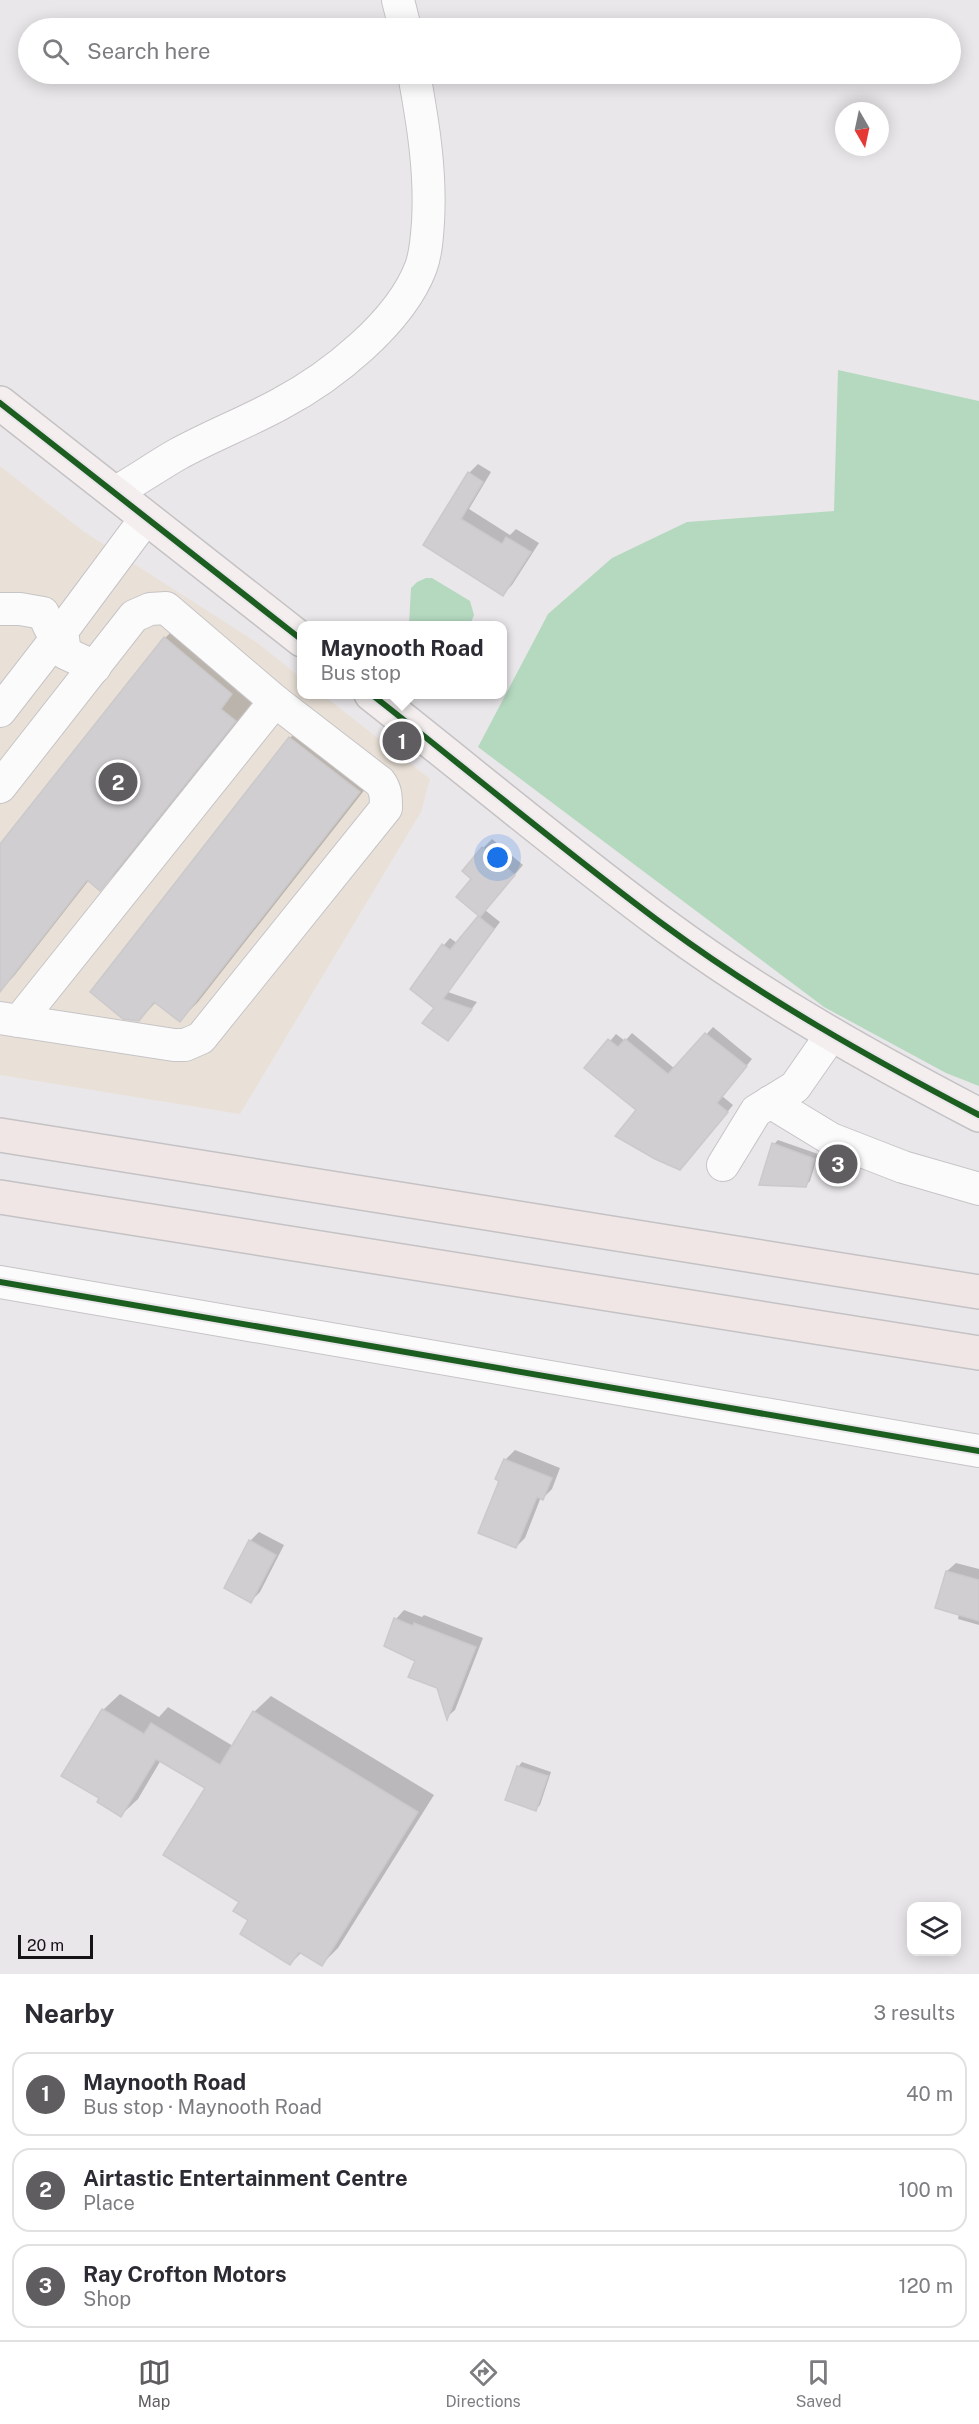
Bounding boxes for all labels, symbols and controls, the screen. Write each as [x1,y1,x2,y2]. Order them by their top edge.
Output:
search box [18,18,961,84]
icon: search [39,35,72,68]
text: Search here [87,38,211,64]
north arrow [835,102,889,156]
popup [297,621,507,699]
text: Maynooth Road [320,635,484,661]
text: Bus stop [320,661,401,685]
pin: 1 [382,718,422,764]
pin: 2 [98,760,138,804]
your location [483,843,512,872]
pin: 3 [818,1142,858,1186]
map controls [907,1902,961,1956]
button: layers [907,1902,961,1956]
scale bar [18,1932,93,1960]
text: 20 m [27,1936,64,1955]
text: Nearby [24,1998,114,2029]
text: 3 results [874,2001,955,2025]
text: Maynooth Road [83,2069,246,2095]
text: 1 [41,2082,50,2106]
text: 40 m [906,2082,953,2106]
text: Bus stop · Maynooth Road [83,2095,322,2119]
text: Airtastic Entertainment Centre [83,2165,408,2191]
text: 2 [39,2178,52,2202]
text: 100 m [898,2178,953,2202]
text: Place [83,2191,135,2215]
text: Ray Crofton Motors [83,2261,287,2287]
text: 3 [39,2274,52,2298]
text: 120 m [899,2274,953,2298]
text: Shop [83,2287,131,2311]
tab: Map [138,2356,171,2411]
tab: Directions [446,2356,521,2411]
tab: Saved [796,2356,841,2411]

